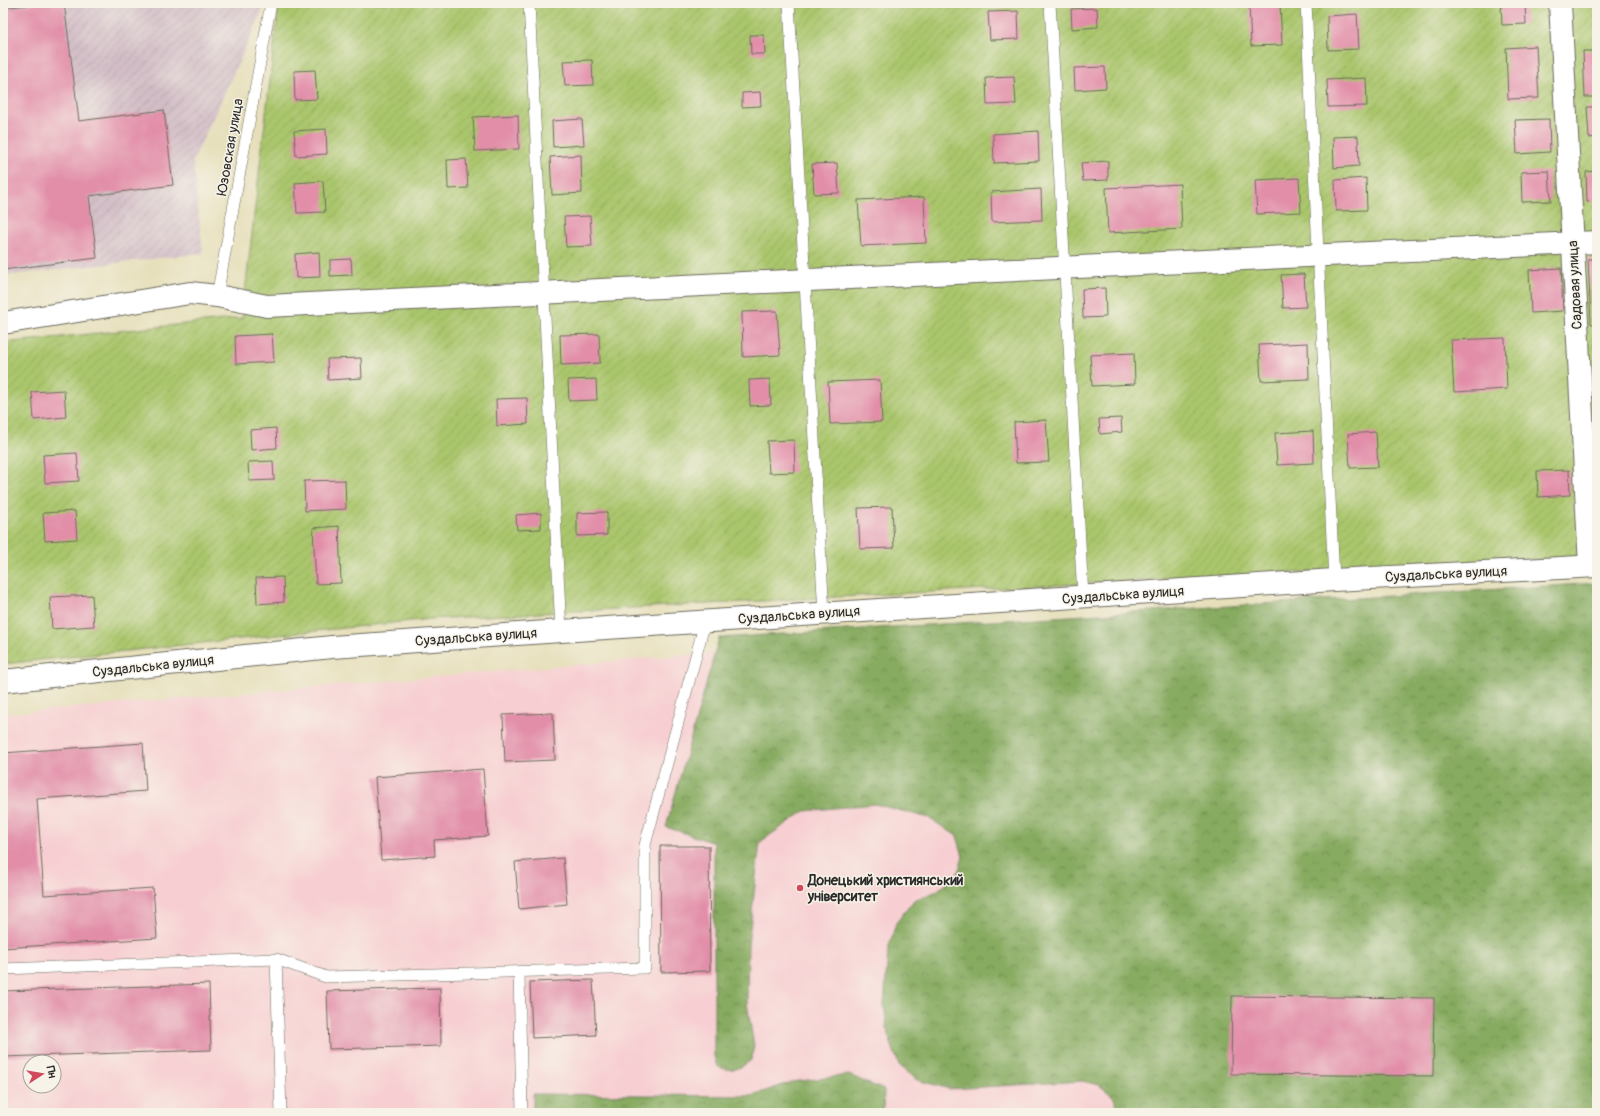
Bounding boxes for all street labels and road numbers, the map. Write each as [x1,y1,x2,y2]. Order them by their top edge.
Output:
street label: Юзовская улица [213,97,247,197]
street label: Садовая улица [1564,240,1586,330]
street label: Суздальська вулиця [1385,562,1507,586]
street label: Суздальська вулиця [1061,582,1185,608]
street label: Суздальська вулиця [737,602,861,628]
street label: Суздальська вулиця [414,624,538,650]
street label: Суздальська вулиця [91,651,215,681]

